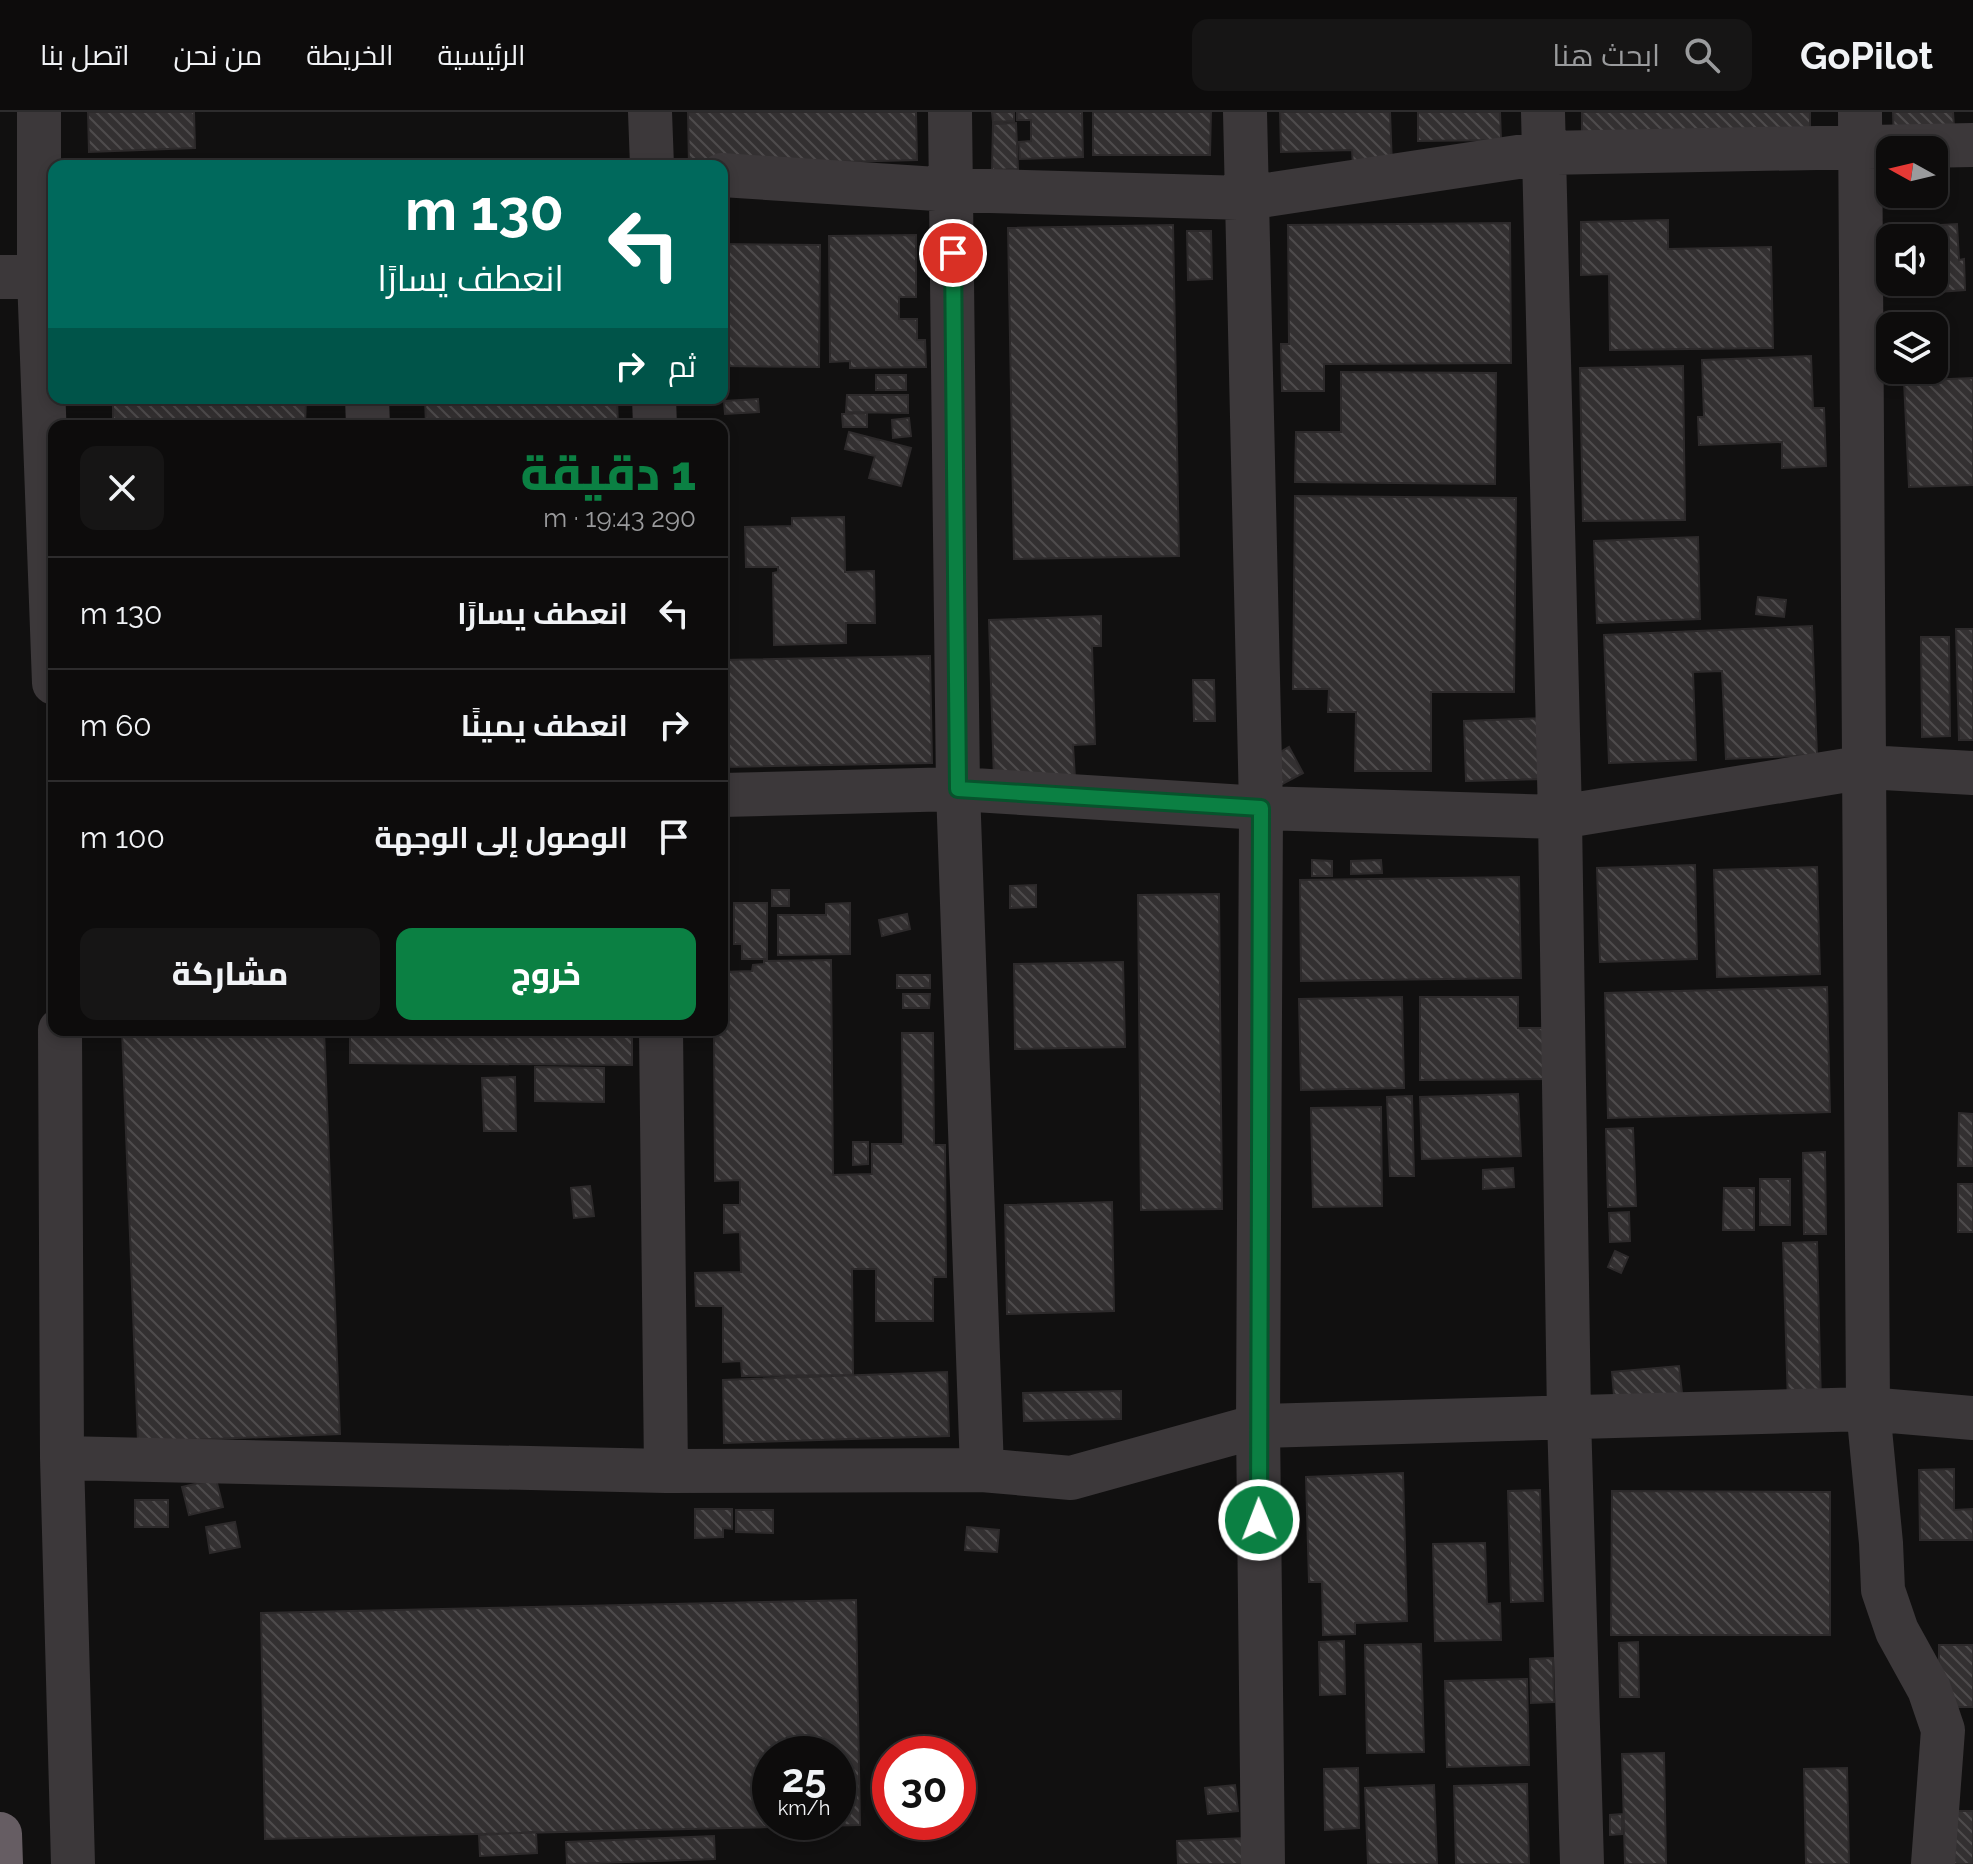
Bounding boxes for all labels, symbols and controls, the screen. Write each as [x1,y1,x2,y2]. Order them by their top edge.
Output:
search box [1192,19,1752,91]
icon: search [1680,33,1724,77]
text: GoPilot [1800,33,1933,78]
text: ابحث هنا [1552,38,1660,73]
text: اتصل بنا [40,39,130,72]
text: من نحن [174,39,262,72]
text: الخريطة [306,39,394,72]
text: الرئيسية [438,39,525,72]
north arrow [1876,136,1948,208]
map controls [1876,136,1948,384]
text: 130 m [405,177,564,243]
icon: left [592,192,696,296]
pin [919,219,987,287]
button: sound [1876,224,1948,296]
icon: arrive [931,231,975,275]
text: انعطف يسارًا [377,257,564,299]
button: layers [1876,312,1948,384]
icon: right [608,344,652,388]
text: ثم [668,349,696,384]
text: 1 دقيقة [521,445,696,501]
button: close [80,446,164,530]
text: 290 m · 19:43 [543,503,696,533]
icon: left [652,591,696,635]
text: 130 m [80,596,162,631]
text: انعطف يسارًا [457,596,628,631]
icon: right [652,703,696,747]
text: 60 m [80,708,152,743]
text: انعطف يمينًا [461,708,628,743]
icon: arrive [652,815,696,859]
text: 100 m [80,820,165,855]
text: الوصول إلى الوجهة [375,820,628,855]
button: مشاركة [80,928,380,1020]
button: خروج [396,928,696,1020]
position arrow [1217,1478,1301,1562]
speed limit sign: 30 [872,1736,976,1840]
text: 25 [782,1754,826,1801]
text: km/h [778,1796,830,1820]

